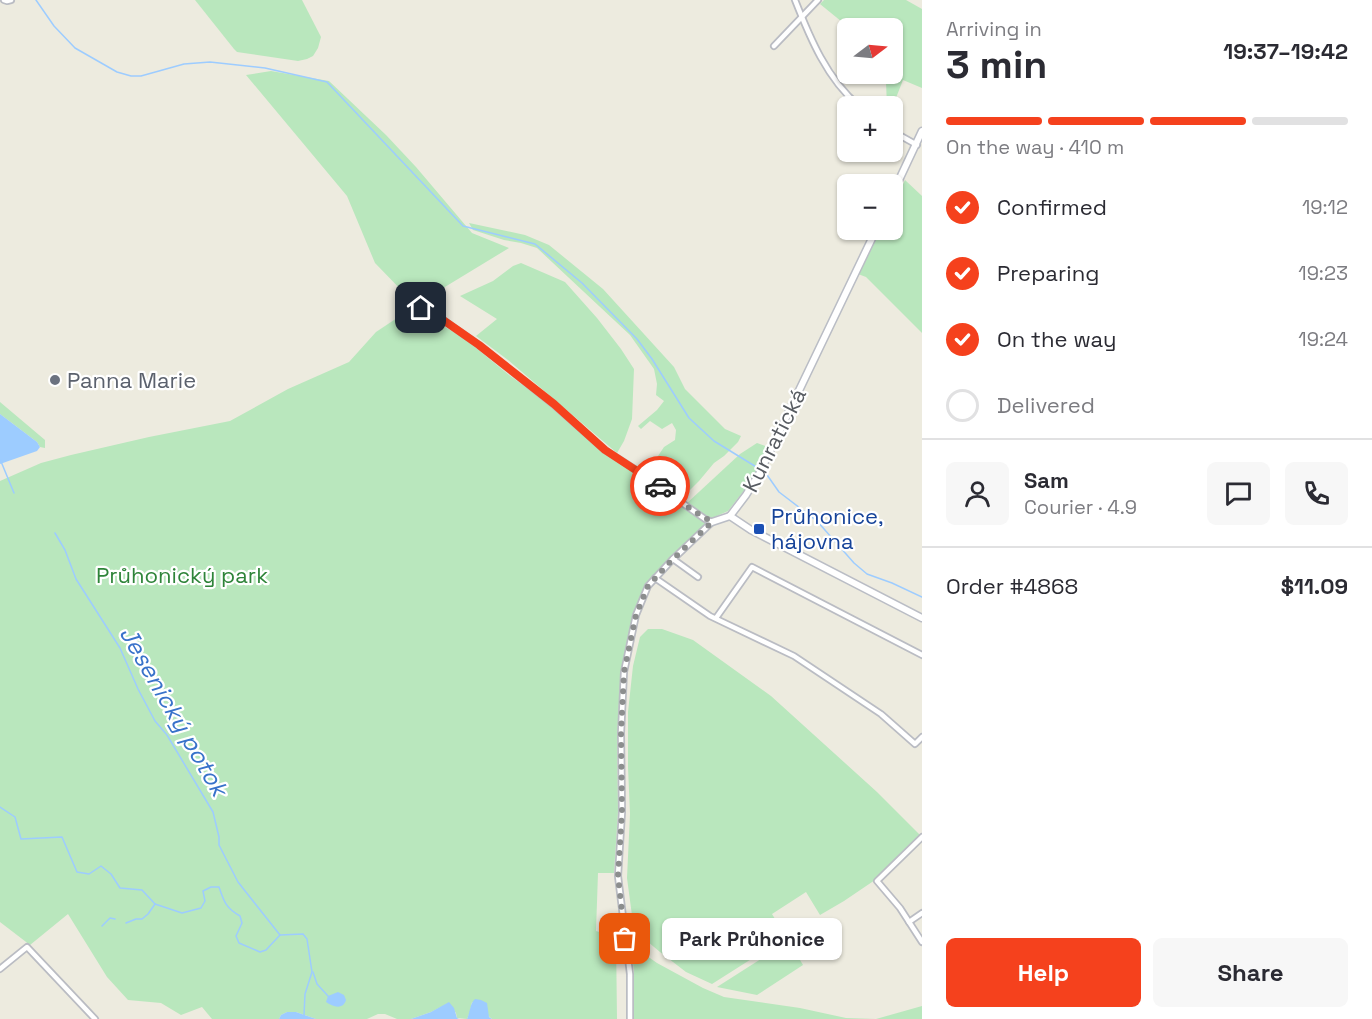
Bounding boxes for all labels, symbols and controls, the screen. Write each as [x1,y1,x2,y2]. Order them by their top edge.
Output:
text: Arriving in [946,16,1042,42]
north arrow [837,18,903,84]
map controls [837,18,903,240]
text: 19:37–19:42 [1223,37,1348,65]
text: 3 min [946,40,1047,89]
button: + [837,96,903,162]
text: On the way · 410 m [946,134,1124,160]
button: − [837,174,903,240]
icon: check [946,191,979,224]
text: Confirmed [997,193,1107,221]
text: 19:12 [1302,194,1348,220]
icon: check [946,257,979,290]
text: Preparing [997,259,1099,287]
text: 19:23 [1298,260,1348,286]
pin [395,282,446,333]
icon: home [404,291,437,324]
icon: check [946,323,979,356]
text: On the way [997,325,1116,353]
text: 19:24 [1298,326,1348,352]
place label: Panna Marie [67,366,196,394]
marker: Panna Marie [48,373,62,387]
street label: Kunratická [736,383,812,497]
text: Delivered [997,391,1095,419]
courier [630,456,690,516]
button: person [946,462,1009,525]
button: chat [1207,462,1270,525]
button: phone [1285,462,1348,525]
text: Sam [1024,466,1069,494]
icon: car [644,470,677,503]
text: Courier · 4.9 [1024,494,1137,520]
place label: Průhonice, hájovna [771,502,883,555]
marker: Průhonice, hájovna [752,522,766,536]
park label: Průhonický park [96,561,268,589]
text: Order #4868 [946,572,1078,600]
text: $11.09 [1281,572,1348,600]
water label: Jesenický potok [113,620,237,804]
pin [599,913,650,964]
callout: Park Průhonice [661,918,841,960]
icon: bag [608,922,641,955]
text: Park Průhonice [679,926,825,952]
button: Help [946,938,1141,1007]
button: Share [1153,938,1348,1007]

